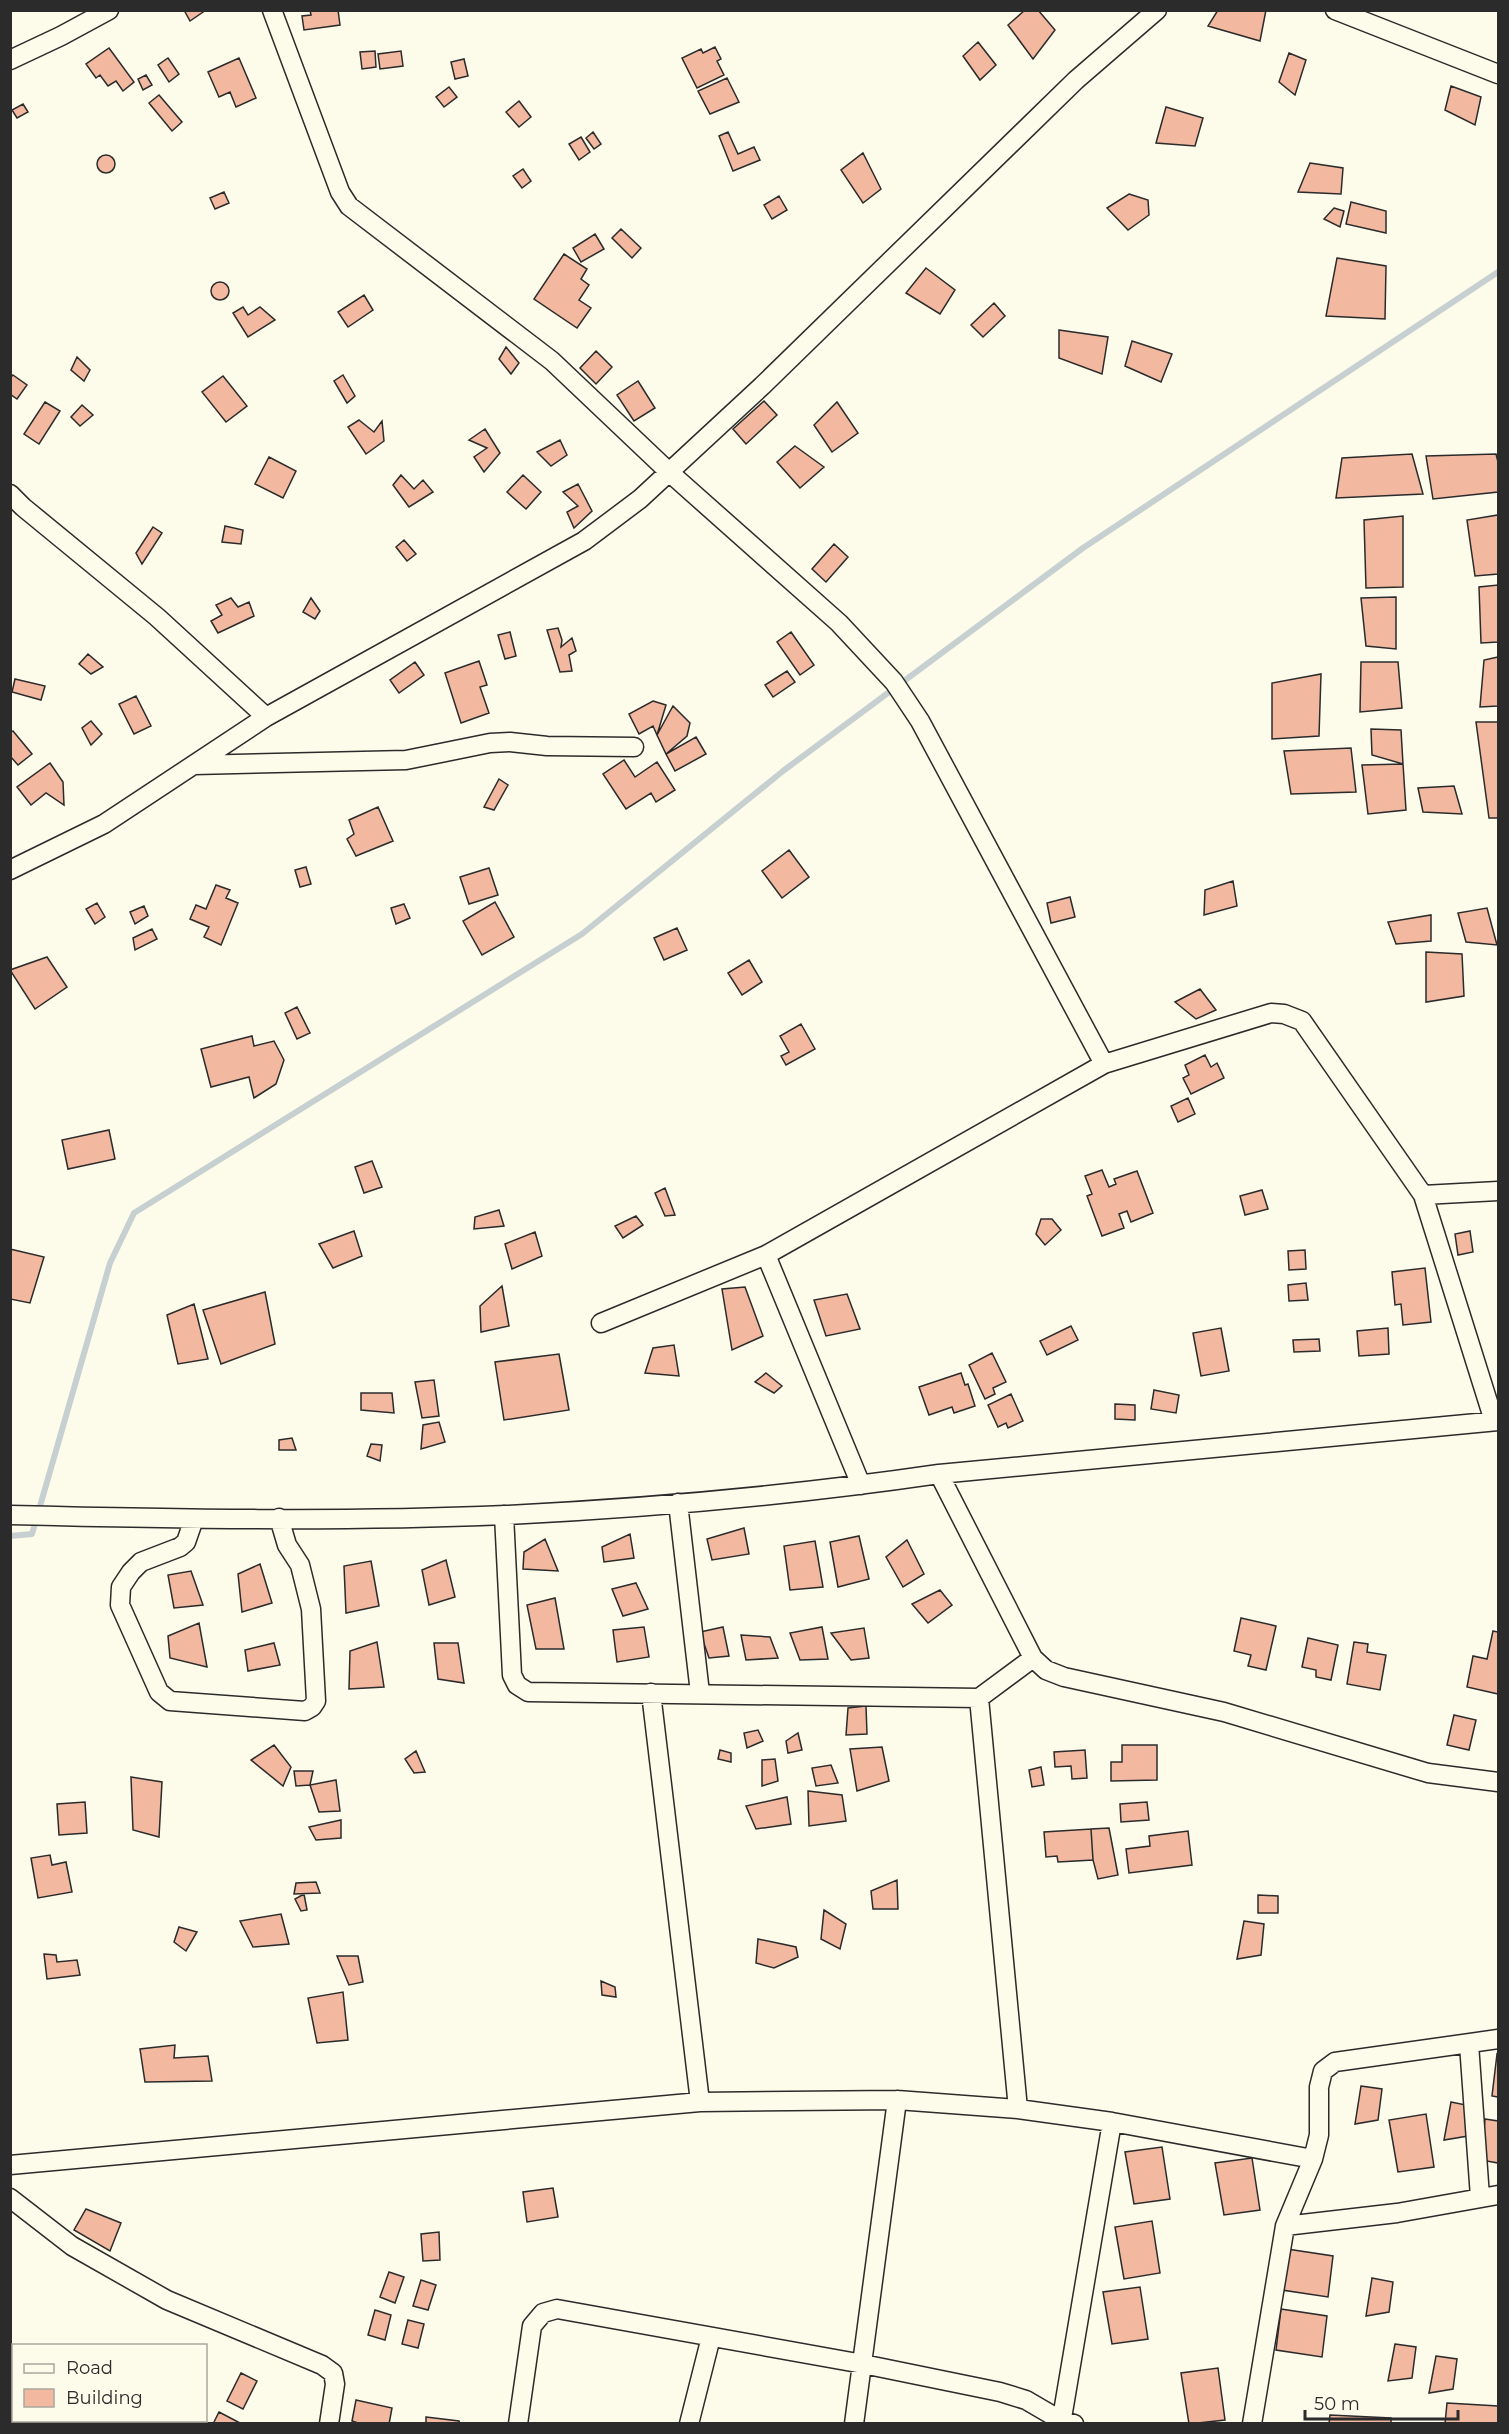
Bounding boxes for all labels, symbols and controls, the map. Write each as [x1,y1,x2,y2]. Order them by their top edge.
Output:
legend [12,2344,207,2422]
text: Road [66,2357,113,2379]
scale bar [1305,2383,1458,2421]
text: Building [66,2387,143,2409]
text: 50 m [1314,2393,1360,2415]

